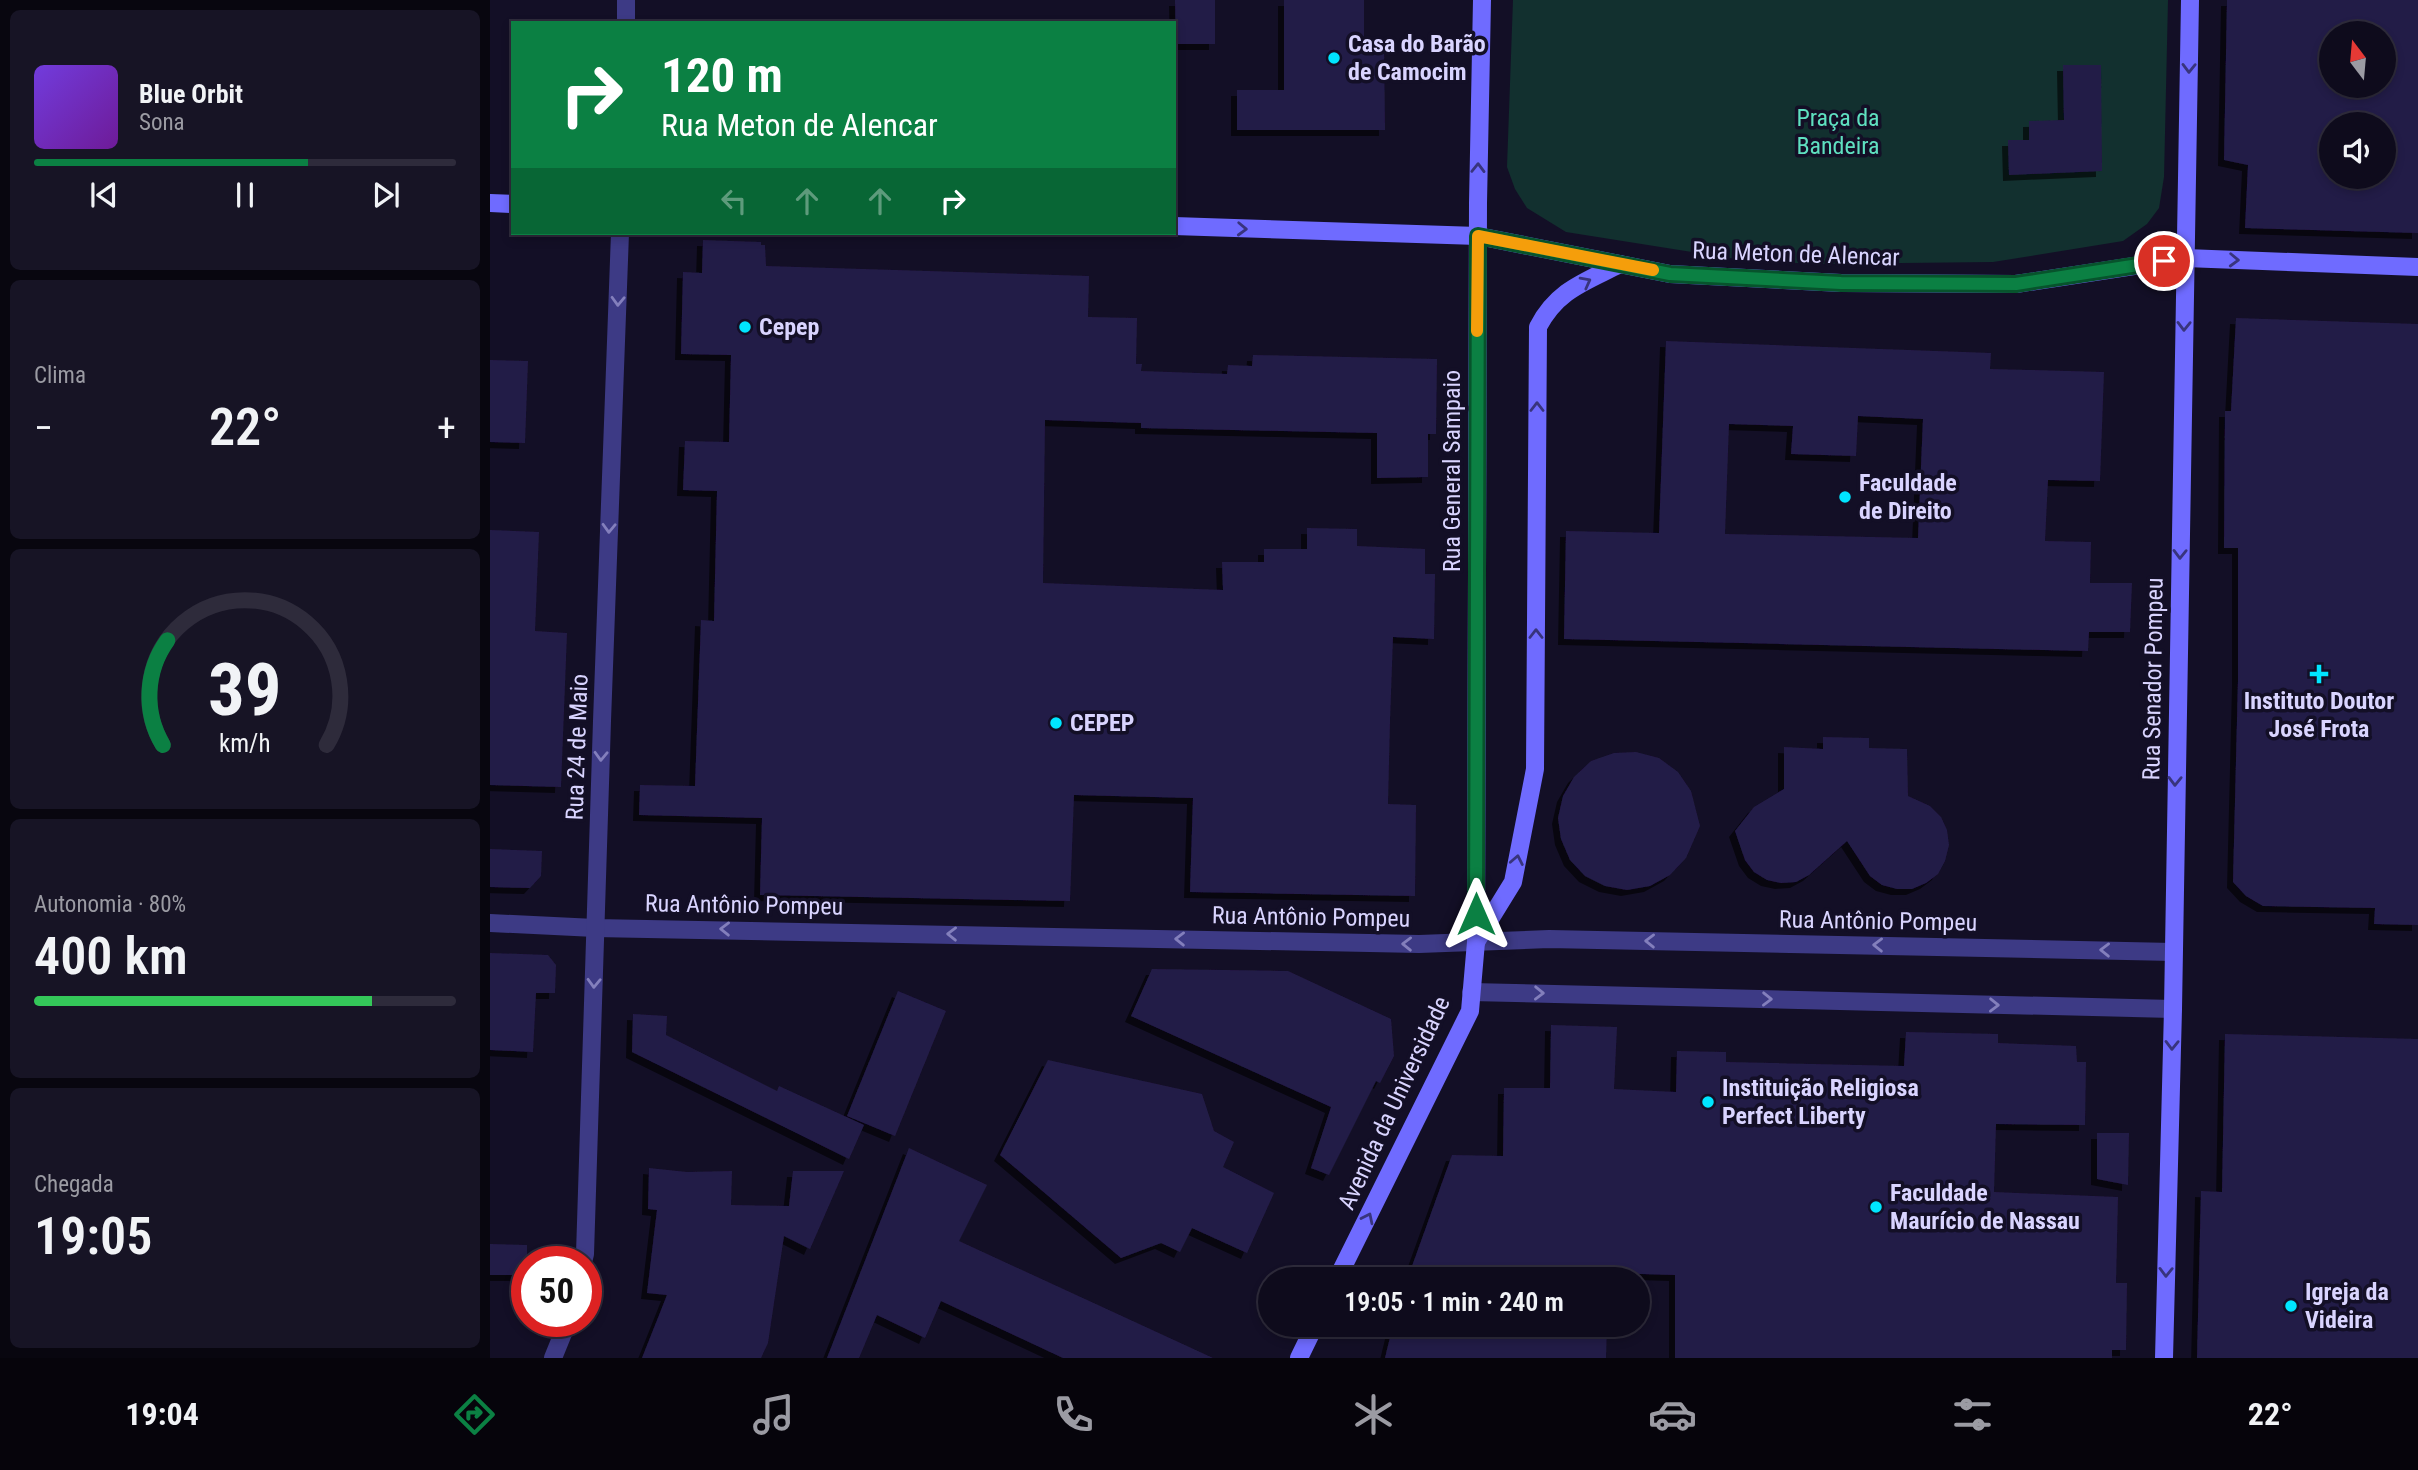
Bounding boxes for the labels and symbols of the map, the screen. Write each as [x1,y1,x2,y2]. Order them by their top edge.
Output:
north arrow [2319,21,2396,98]
place label: Casa do Barão de Camocim [1348,30,1486,86]
marker: Casa do Barão de Camocim [1326,50,1342,66]
one-way arrow [2181,63,2197,74]
park label: Praça da Bandeira [1796,104,1880,160]
one-way arrow [1471,162,1486,173]
one-way arrow [1237,221,1248,236]
pin [2134,231,2194,291]
street label: Rua Meton de Alencar [1692,236,1900,272]
one-way arrow [2229,253,2240,268]
one-way arrow [1579,276,1591,290]
one-way arrow [610,296,625,307]
place label: Cepep [759,313,820,341]
marker: Cepep [737,319,753,335]
one-way arrow [2177,321,2192,332]
street label: Rua General Sampaio [1438,370,1466,572]
one-way arrow [1529,401,1545,412]
place label: Faculdade de Direito [1859,469,1957,525]
marker: Faculdade de Direito [1837,489,1853,505]
one-way arrow [602,523,617,534]
one-way arrow [2172,549,2188,560]
street label: Rua Senador Pompeu [2137,577,2169,781]
one-way arrow [1528,629,1544,639]
marker: Instituto Doutor José Frota [2309,664,2329,684]
street label: Rua 24 de Maio [560,673,594,821]
place label: Instituto Doutor José Frota [2244,687,2394,743]
place label: CEPEP [1070,709,1135,737]
marker: CEPEP [1048,715,1064,731]
one-way arrow [593,750,608,761]
one-way arrow [2168,776,2183,787]
one-way arrow [1509,854,1524,866]
position arrow [1439,877,1513,951]
street label: Rua Antônio Pompeu [645,889,843,921]
street label: Rua Antônio Pompeu [1212,901,1410,933]
street label: Rua Antônio Pompeu [1779,905,1977,937]
one-way arrow [719,922,730,937]
one-way arrow [947,927,958,942]
one-way arrow [1174,931,1185,947]
one-way arrow [1644,933,1655,949]
one-way arrow [1402,936,1412,952]
one-way arrow [1872,938,1883,953]
one-way arrow [2099,942,2110,957]
one-way arrow [586,978,601,989]
one-way arrow [1534,985,1545,1001]
one-way arrow [1762,991,1772,1007]
street label: Avenida da Universidade [1332,992,1456,1214]
one-way arrow [1989,997,2000,1012]
one-way arrow [2164,1039,2179,1050]
place label: Instituição Religiosa Perfect Liberty [1722,1074,1919,1130]
marker: Instituição Religiosa Perfect Liberty [1700,1094,1716,1110]
place label: Faculdade Maurício de Nassau [1890,1179,2080,1235]
marker: Faculdade Maurício de Nassau [1868,1199,1884,1215]
one-way arrow [1359,1213,1373,1225]
speed limit sign: 50 [511,1246,602,1337]
one-way arrow [2158,1267,2174,1278]
place label: Igreja da Videira [2305,1278,2389,1334]
marker: Igreja da Videira [2283,1298,2299,1314]

